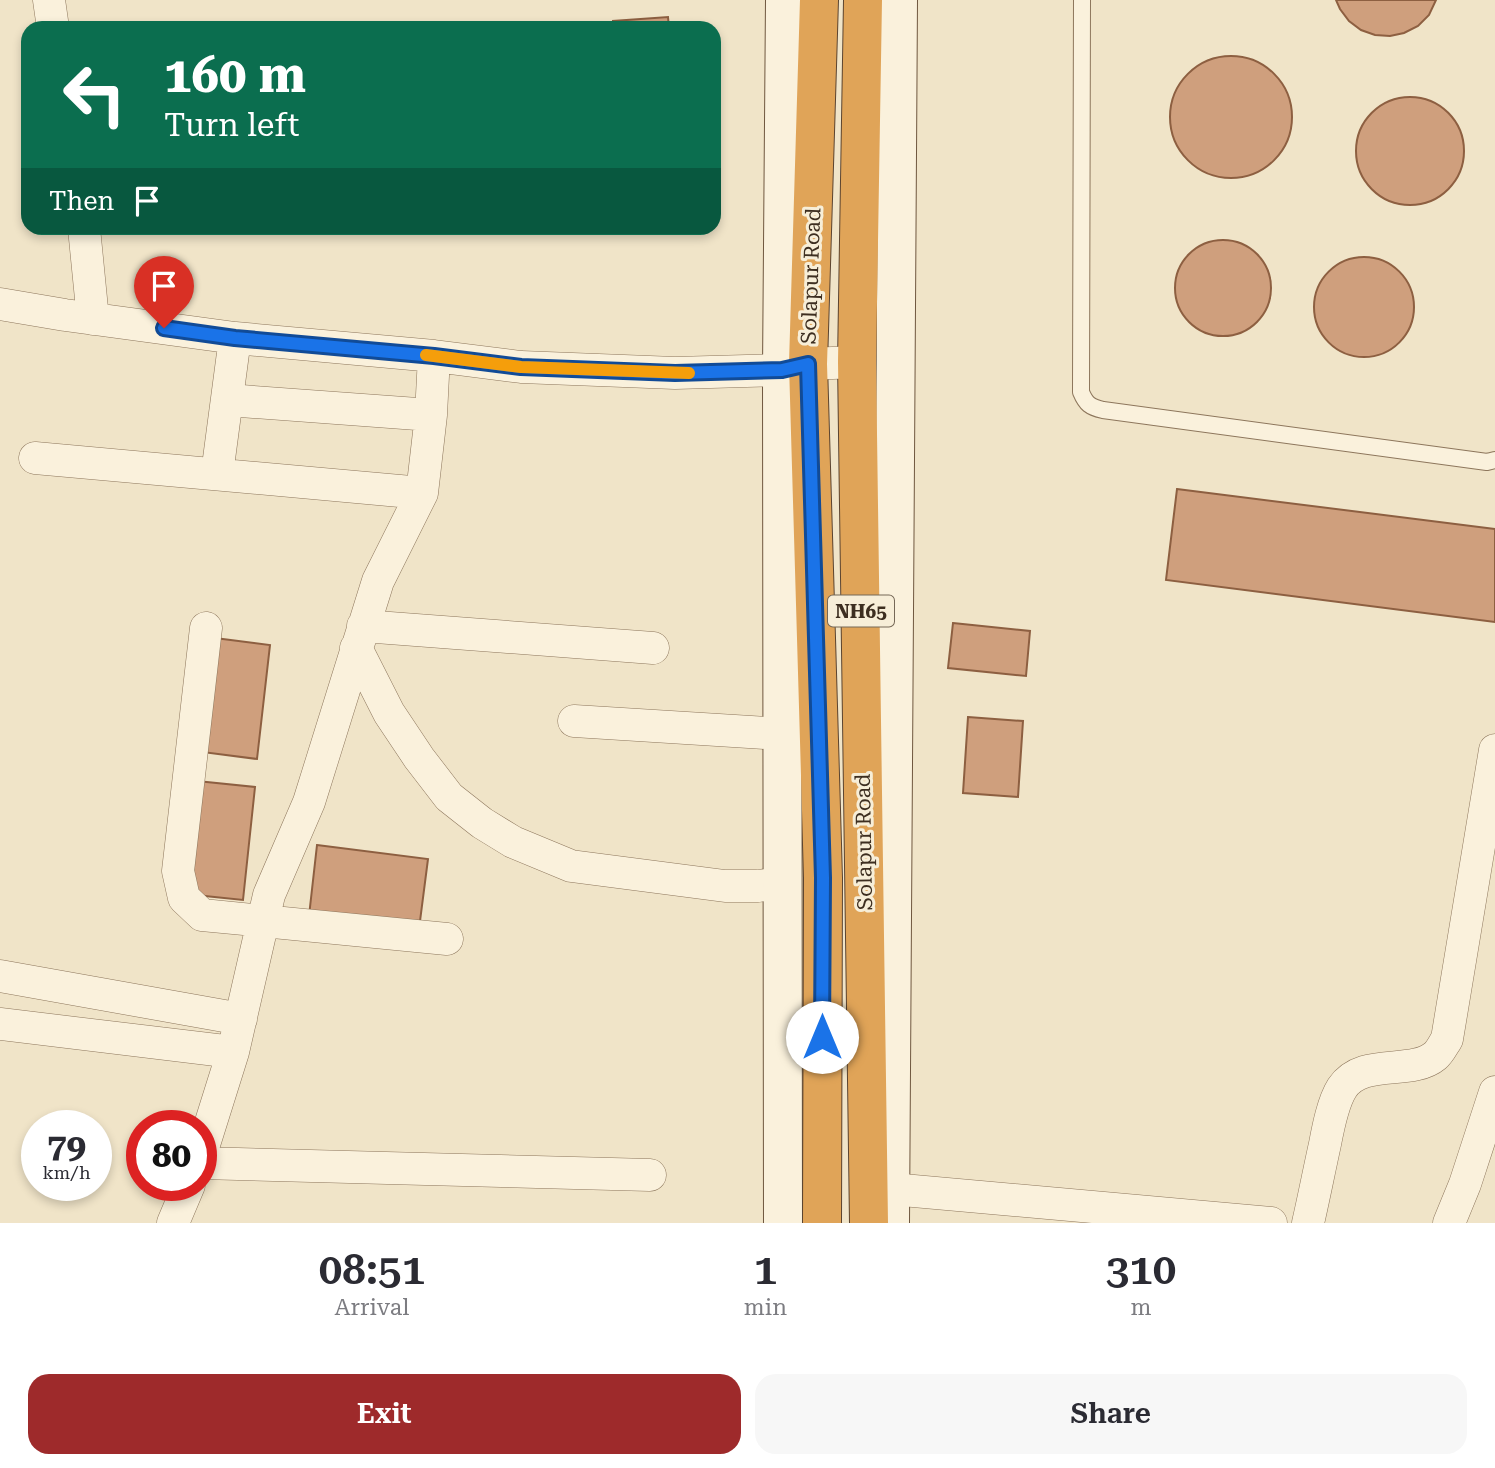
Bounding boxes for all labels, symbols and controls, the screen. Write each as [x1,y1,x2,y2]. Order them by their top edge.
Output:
text: 160 m [164,47,306,104]
icon: left [49,49,140,140]
text: Turn left [164,106,299,144]
icon: arrive [128,182,166,220]
text: Then [49,186,114,216]
street label: Solapur Road [797,207,825,345]
pin [134,256,194,328]
icon: arrive [145,267,183,305]
road number: NH65 [828,596,894,626]
street label: Solapur Road [851,773,877,910]
position arrow [785,1000,859,1074]
speed limit sign: 80 [126,1110,217,1201]
text: 79 [47,1126,86,1167]
text: km/h [42,1162,91,1183]
text: 08:51 [319,1245,425,1294]
text: 1 [754,1245,777,1294]
text: 310 [1106,1245,1176,1294]
text: Arrival [335,1294,409,1321]
text: min [744,1294,787,1321]
text: m [1130,1294,1151,1321]
button: Exit [28,1374,741,1454]
button: Share [755,1374,1467,1454]

